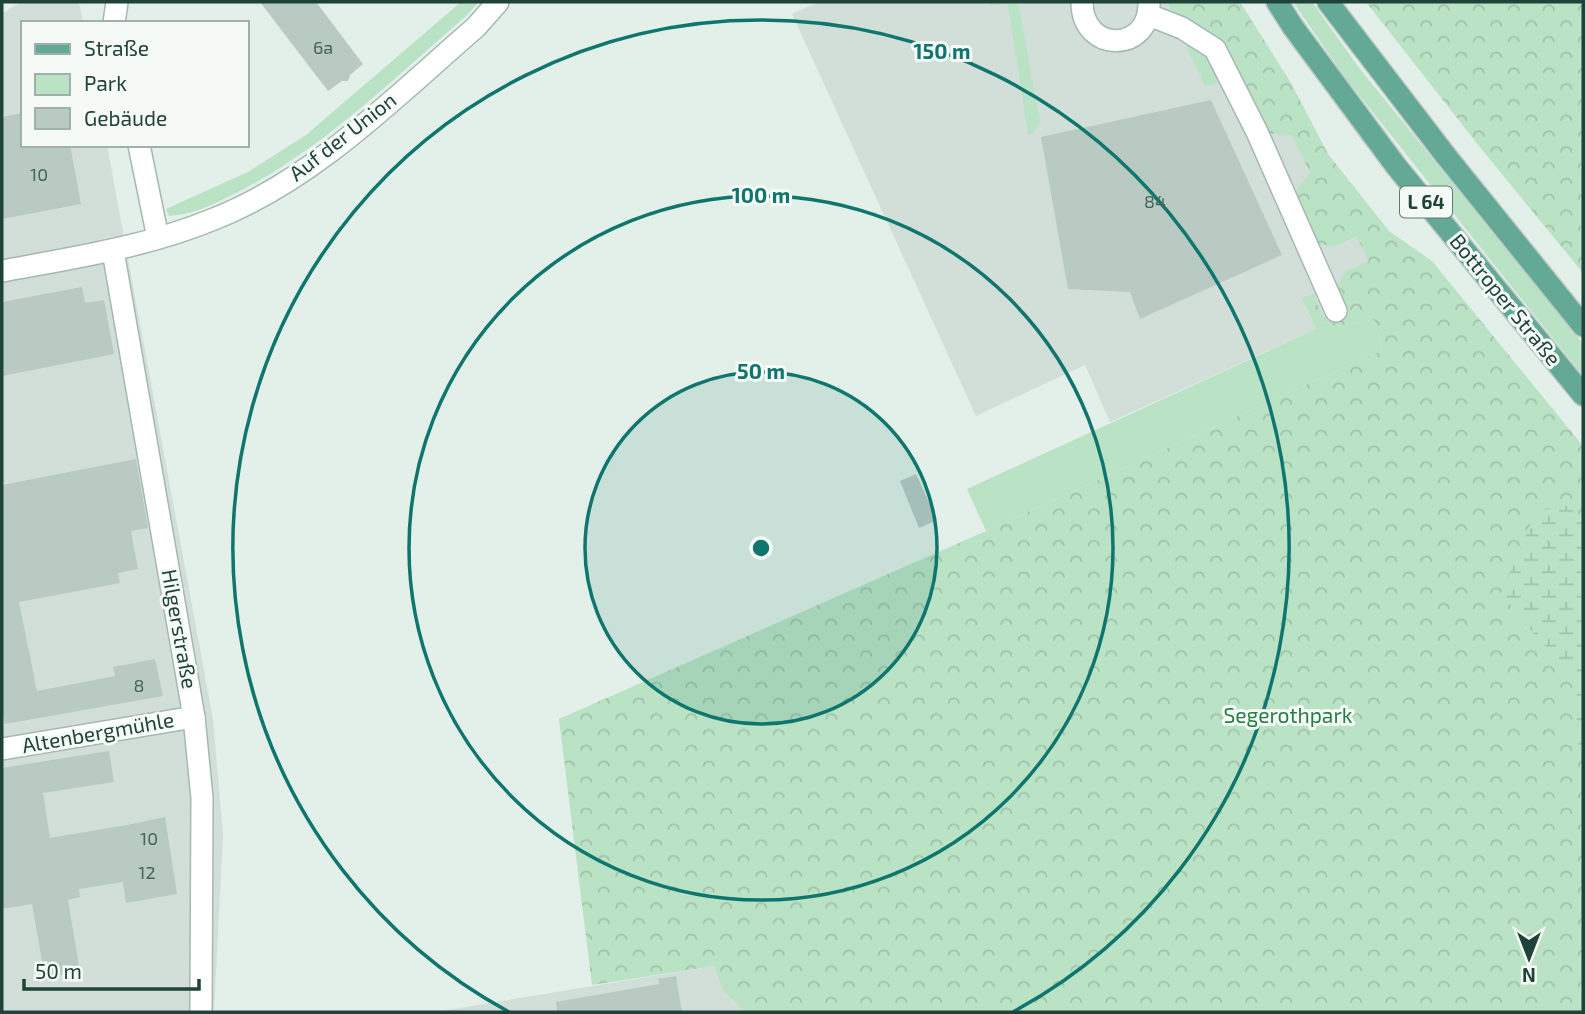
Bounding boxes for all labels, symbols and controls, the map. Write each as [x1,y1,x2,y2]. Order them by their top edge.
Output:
legend [21,21,248,147]
text: Straße [84,35,149,60]
house number: 6a [313,36,333,58]
text: 150 m [914,38,970,63]
text: Park [84,70,127,95]
street label: Auf der Union [284,86,401,185]
text: Gebäude [84,105,167,130]
house number: 10 [30,163,48,185]
text: 100 m [732,182,790,207]
road number: L 64 [1400,186,1452,218]
house number: 84 [1144,190,1166,212]
street label: Bottroper Straße [1445,228,1567,370]
text: 50 m [737,358,785,383]
centre of rings [749,536,773,560]
street label: Hilgerstraße [158,567,203,690]
house number: 8 [134,674,144,696]
park label: Segerothpark [1223,702,1353,727]
street label: Altenbergmühle [20,706,176,757]
house number: 10 [140,827,158,849]
house number: 12 [138,861,156,883]
north arrow [1494,923,1564,993]
scale bar [24,948,200,992]
text: 50 m [35,958,82,983]
text: N [1522,964,1536,987]

